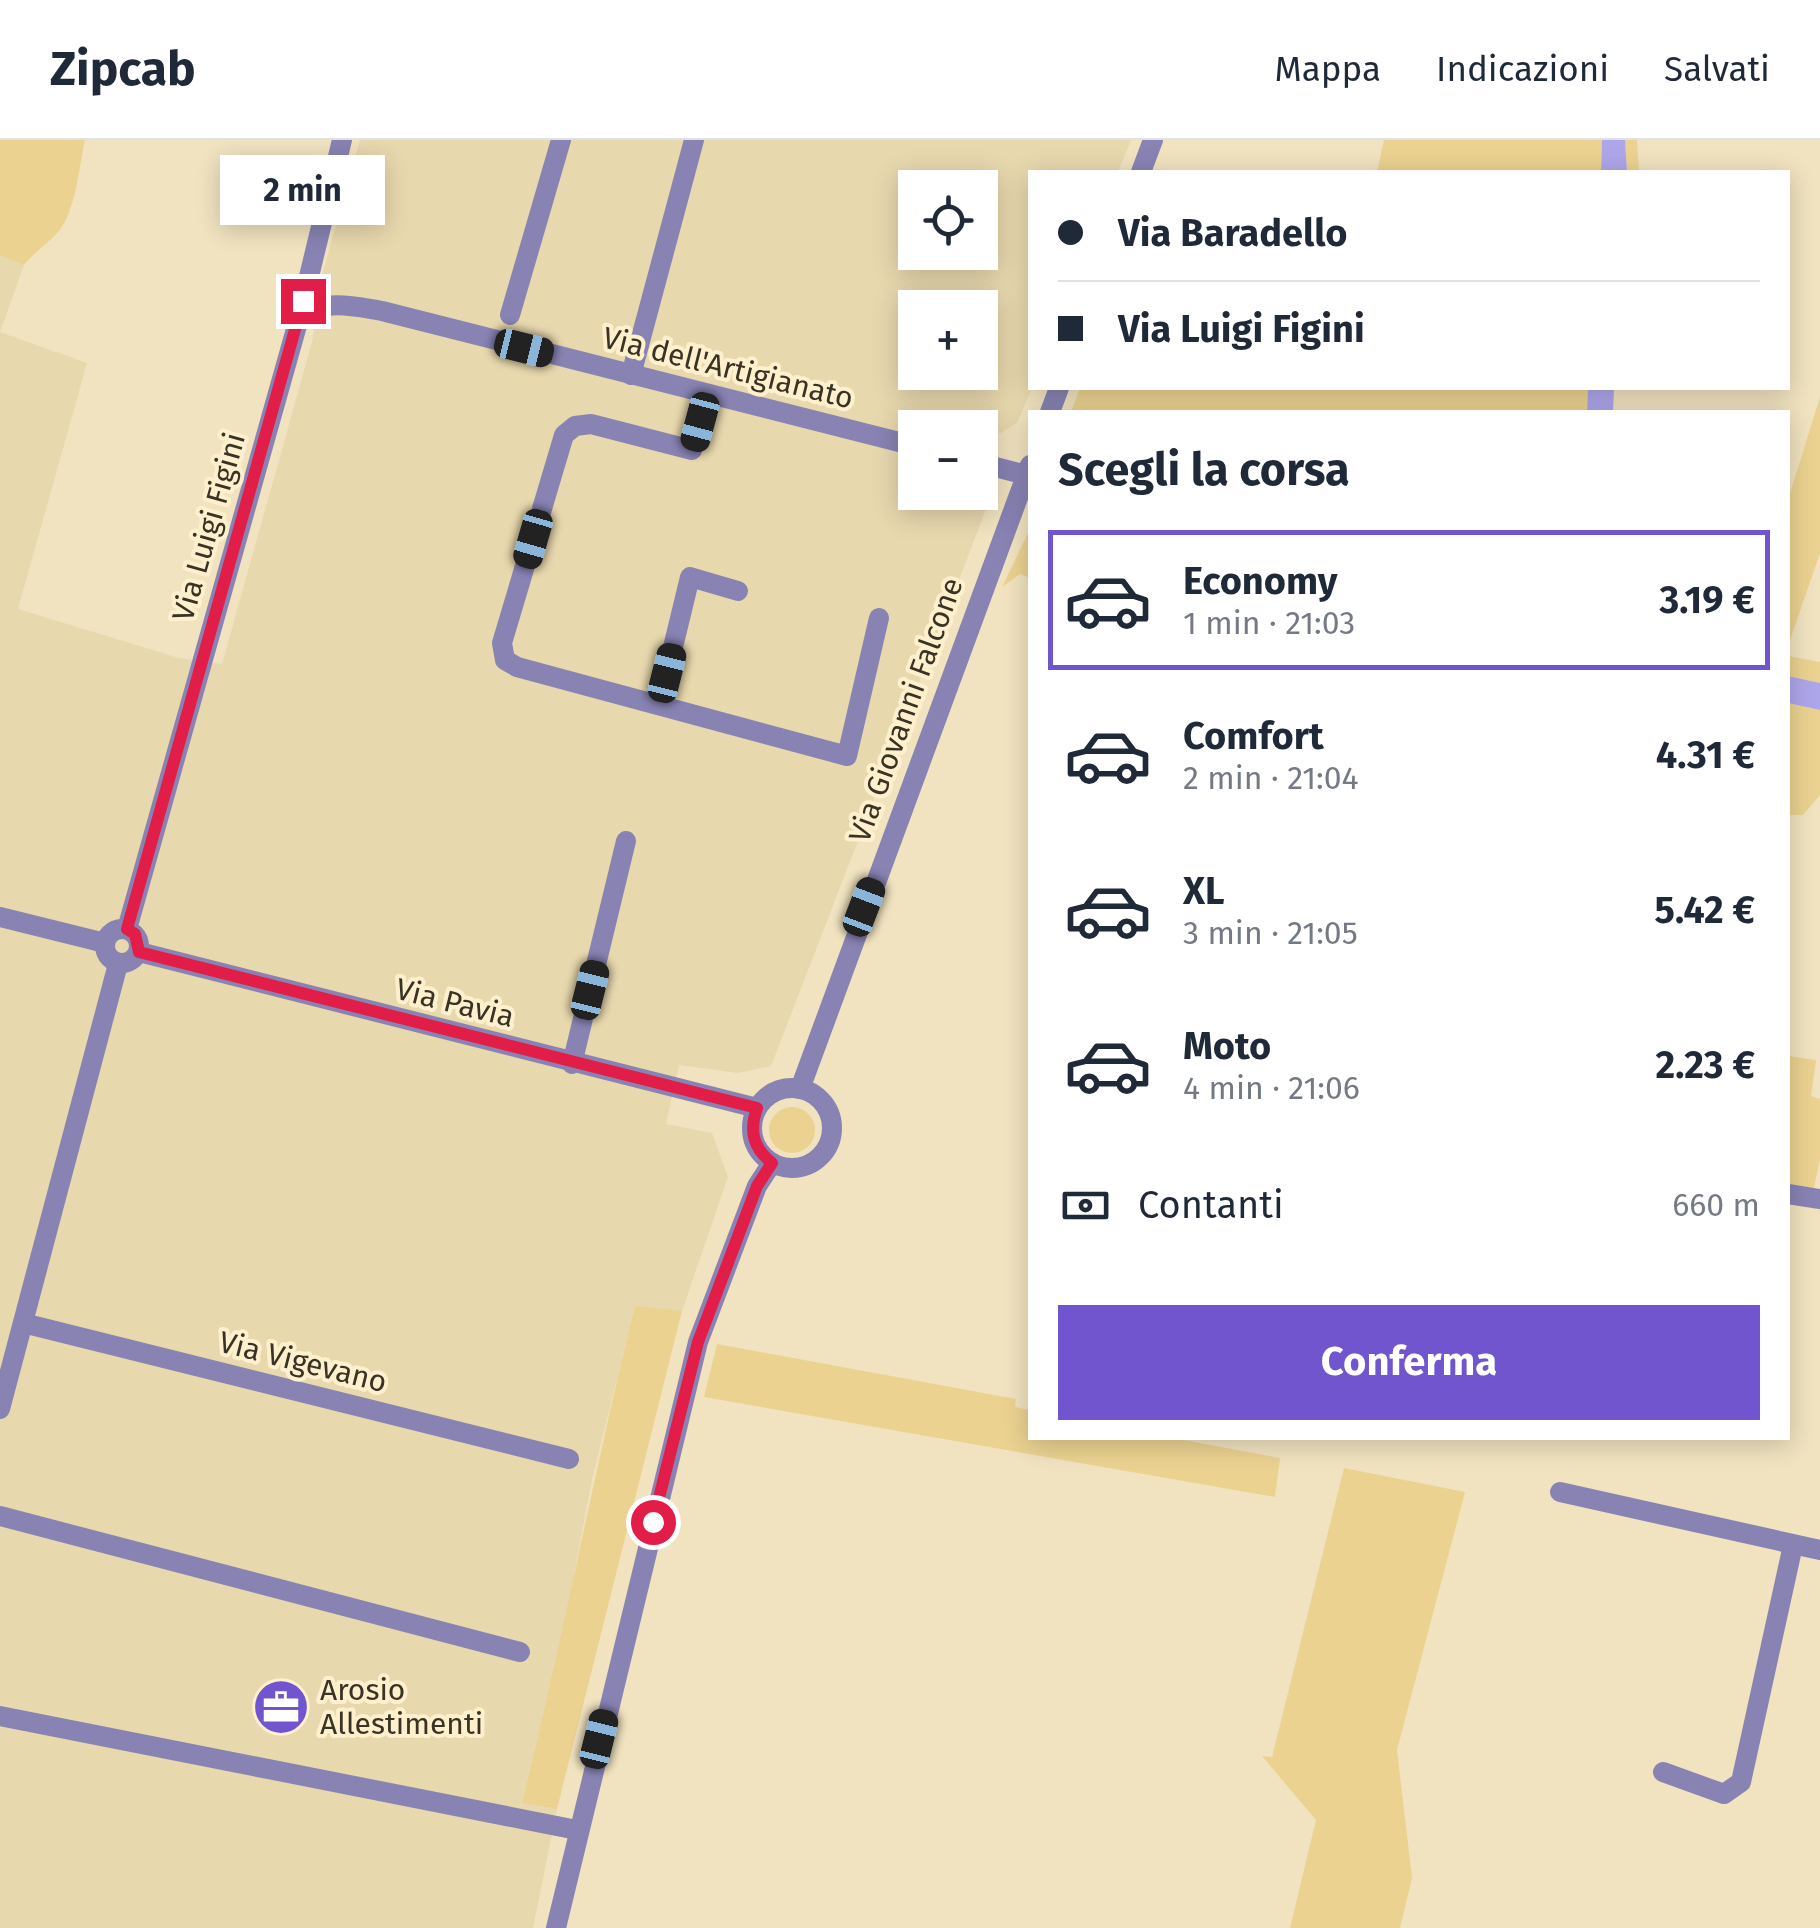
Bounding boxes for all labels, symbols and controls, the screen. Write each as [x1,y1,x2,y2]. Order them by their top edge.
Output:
text: Zipcab [50,40,196,98]
text: Mappa [1275,48,1381,90]
text: Indicazioni [1436,48,1609,90]
text: Salvati [1664,48,1770,90]
callout: 2 min [220,156,386,226]
map controls [898,170,998,510]
button: locate [898,170,998,270]
text: 2 min [263,171,342,209]
text: Via Baradello [1118,210,1348,256]
route end [281,279,326,324]
button: + [898,290,998,390]
text: Via Luigi Figini [1118,306,1365,352]
street label: Via dell'Artigianato [599,319,857,417]
car [491,326,557,370]
car [678,389,722,455]
button: − [898,410,998,510]
street label: Via Luigi Figini [165,429,253,625]
text: Scegli la corsa [1058,443,1350,497]
car [510,506,556,572]
icon: car [1063,555,1153,645]
text: Economy [1183,558,1338,604]
street label: Via Giovanni Falcone [841,573,971,847]
text: 3.19 € [1660,577,1755,623]
text: 1 min · 21:03 [1183,604,1355,642]
car [645,640,689,706]
icon: car [1063,710,1153,800]
text: Comfort [1183,713,1324,759]
text: 4.31 € [1656,732,1755,778]
text: 2 min · 21:04 [1183,759,1359,797]
icon: car [1063,865,1153,955]
text: XL [1183,868,1225,914]
car [839,874,889,940]
text: 5.42 € [1655,887,1755,933]
text: 3 min · 21:05 [1183,914,1358,952]
car [568,957,612,1023]
street label: Via Pavia [392,971,518,1035]
icon: car [1063,1020,1153,1110]
text: Moto [1183,1023,1271,1069]
text: 2.23 € [1656,1042,1755,1088]
text: 4 min · 21:06 [1183,1069,1360,1107]
icon: cash [1058,1178,1113,1233]
text: Contanti [1138,1182,1284,1228]
text: 660 m [1672,1186,1760,1224]
button: Conferma [1058,1305,1760,1420]
street label: Via Vigevano [215,1324,391,1400]
route start [631,1500,676,1545]
place label: Arosio Allestimenti [320,1672,483,1742]
office icon: Arosio Allestimenti [251,1677,311,1737]
car [577,1706,621,1772]

